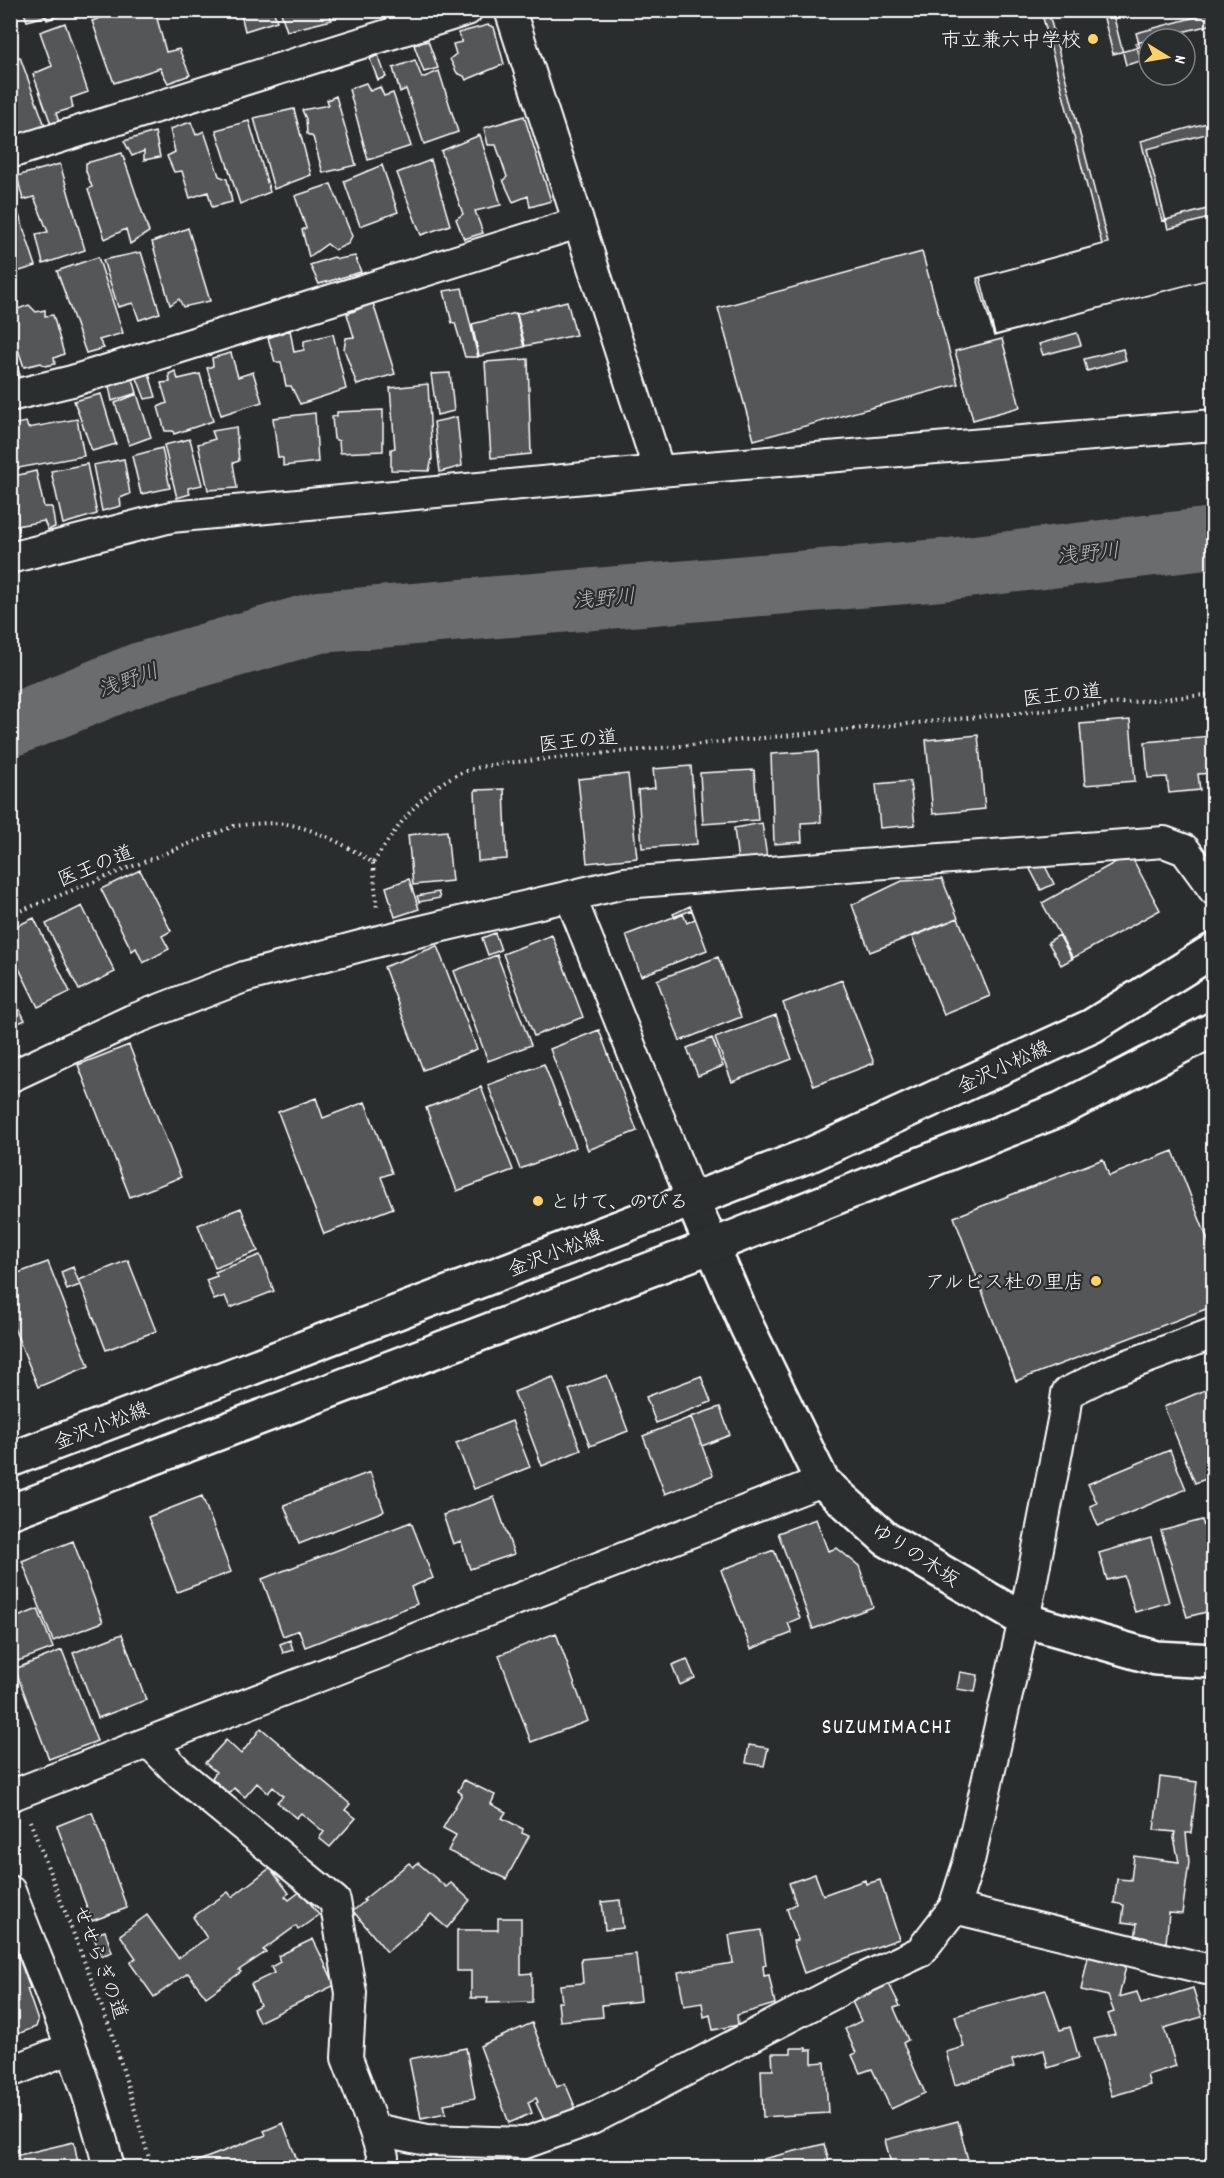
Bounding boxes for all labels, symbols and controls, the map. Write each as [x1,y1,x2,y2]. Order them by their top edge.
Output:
north arrow [1137,27,1197,87]
place label: 市立兼六中学校 [941,28,1081,56]
marker: 市立兼六中学校 [1086,32,1100,46]
text: N [1167,53,1191,66]
water label: 浅野川 [1055,538,1121,574]
water label: 浅野川 [572,583,637,619]
water label: 浅野川 [94,658,164,708]
street label: 医王の道 [1021,679,1104,715]
street label: 医王の道 [537,725,620,761]
street label: 医王の道 [54,840,138,896]
street label: 金沢小松線 [953,1035,1055,1103]
place label: とけて、のびる [550,1190,689,1218]
marker: とけて、のびる [531,1194,545,1208]
street label: 金沢小松線 [504,1224,608,1286]
place label: アルビス杜の里店 [925,1270,1084,1298]
marker: アルビス杜の里店 [1089,1274,1103,1288]
street label: 金沢小松線 [50,1397,154,1459]
street label: ゆりの木坂 [865,1518,964,1595]
district label: SUZUMIMACHI [822,1713,952,1744]
street label: せせらぎの道 [64,1902,133,2024]

